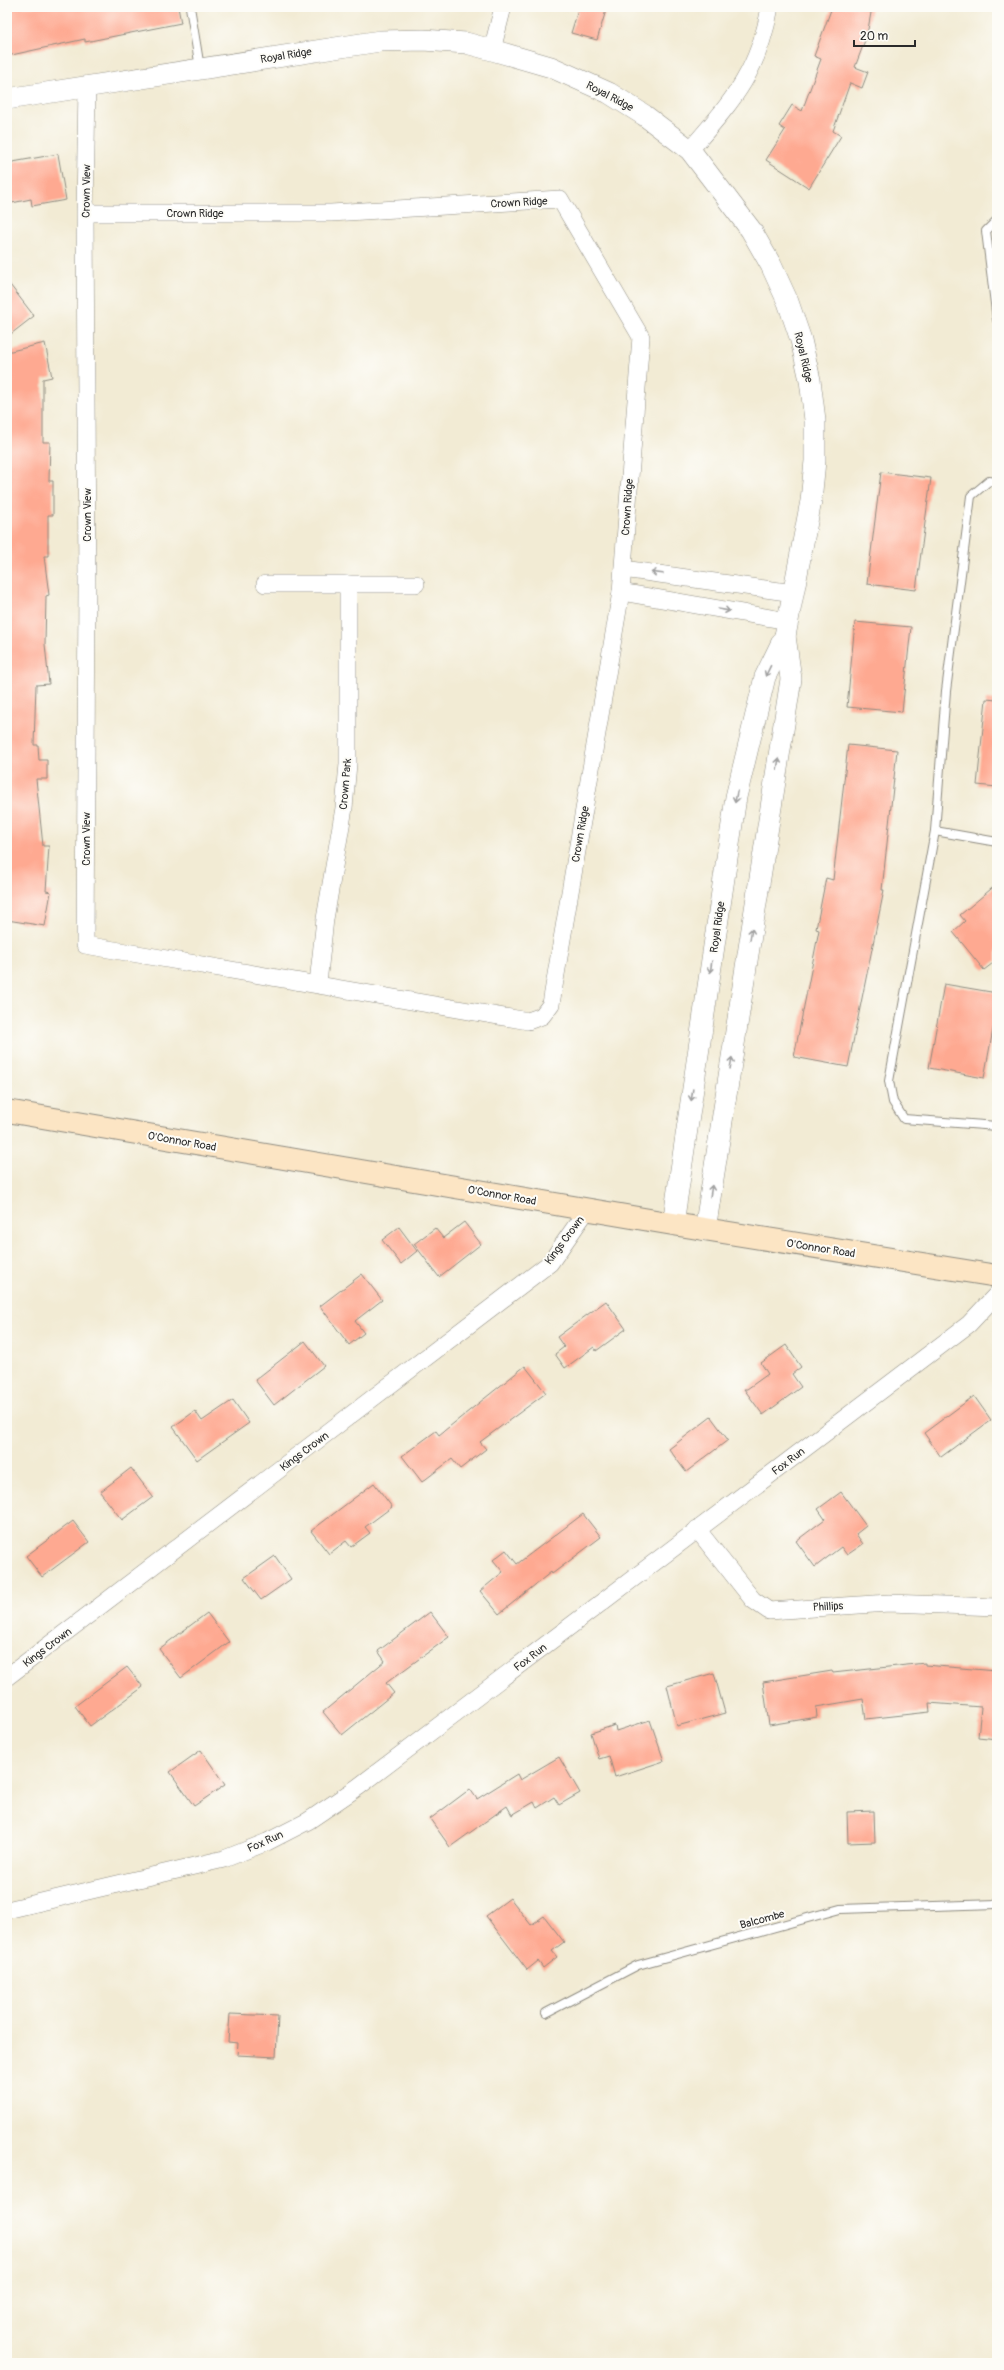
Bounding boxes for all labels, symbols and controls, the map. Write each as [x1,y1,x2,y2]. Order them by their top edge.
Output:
scale bar [854,22,915,48]
text: 20 m [860,29,889,44]
street label: Royal Ridge [260,45,313,66]
street label: Royal Ridge [584,79,636,115]
street label: Crown View [80,163,93,218]
street label: Crown Ridge [490,194,548,210]
street label: Crown Ridge [167,207,224,220]
street label: Royal Ridge [791,330,816,384]
street label: Crown Ridge [619,478,636,536]
street label: Crown View [81,488,94,542]
one-way arrow [651,569,664,577]
one-way arrow [717,606,730,614]
one-way arrow [764,664,771,676]
street label: Crown Park [337,757,354,810]
one-way arrow [774,758,782,771]
one-way arrow [732,790,740,803]
street label: Crown Ridge [569,804,592,863]
street label: Crown View [80,812,93,866]
street label: Royal Ridge [707,900,728,954]
one-way arrow [747,928,755,941]
one-way arrow [707,960,715,973]
one-way arrow [727,1056,735,1069]
one-way arrow [688,1088,696,1101]
street label: O'Connor Road [147,1129,217,1154]
street label: O'Connor Road [467,1183,537,1208]
one-way arrow [707,1185,715,1198]
street label: Kings Crown [542,1213,587,1267]
street label: O'Connor Road [786,1237,856,1260]
street label: Kings Crown [277,1429,331,1474]
street label: Fox Run [769,1445,807,1478]
street label: Phillips [812,1599,844,1614]
street label: Kings Crown [20,1625,74,1670]
street label: Fox Run [511,1641,549,1674]
street label: Fox Run [245,1828,285,1855]
street label: Balcombe [738,1907,786,1932]

